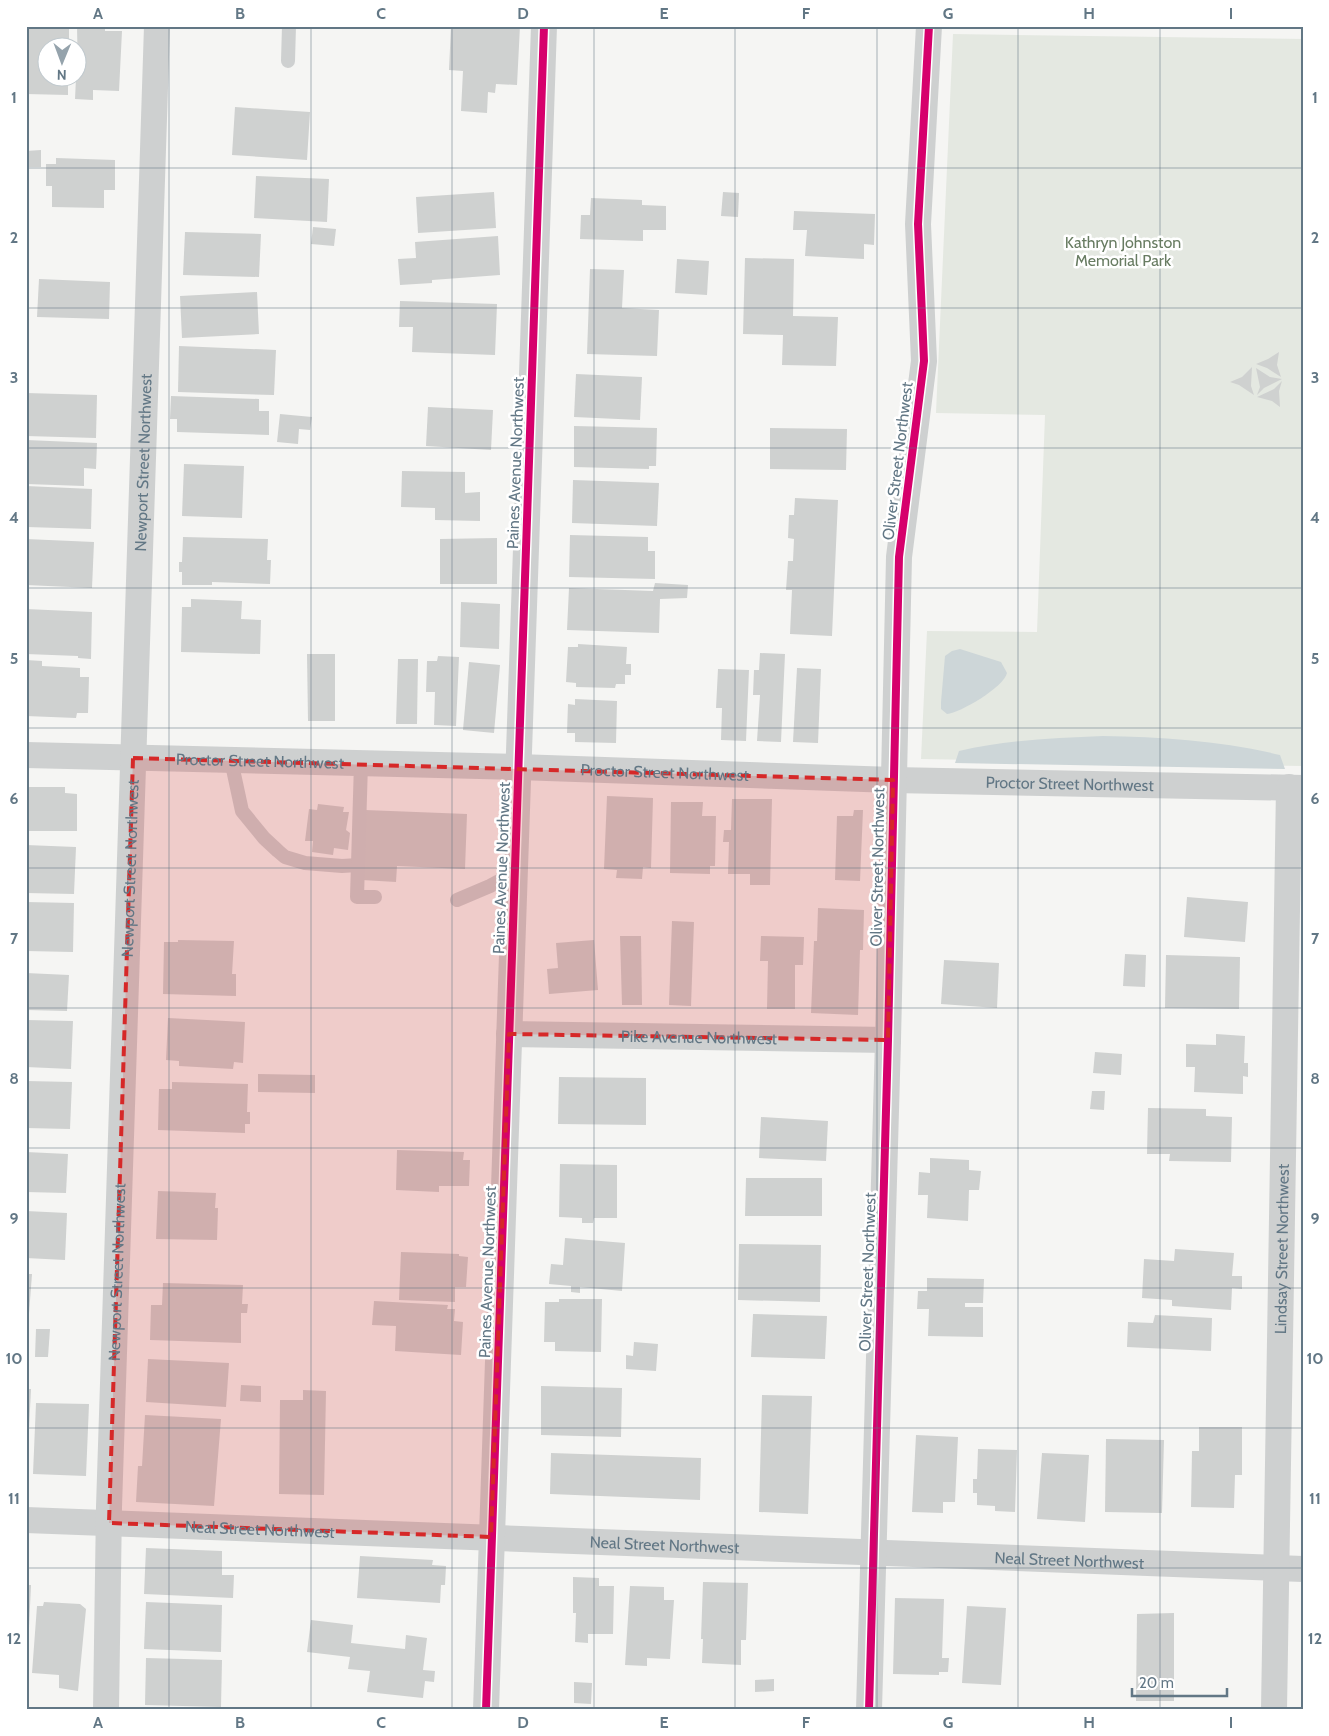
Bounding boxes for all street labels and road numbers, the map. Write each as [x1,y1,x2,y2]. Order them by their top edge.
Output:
street label: Newport Street Northwest [131,373,156,552]
street label: Paines Avenue Northwest [503,376,528,549]
street label: Oliver Street Northwest [878,380,917,541]
street label: Proctor Street Northwest [176,750,345,773]
street label: Proctor Street Northwest [580,760,750,785]
street label: Proctor Street Northwest [985,773,1154,795]
street label: Newport Street Northwest [118,778,143,958]
street label: Paines Avenue Northwest [489,781,514,954]
street label: Oliver Street Northwest [867,787,888,947]
street label: Pike Avenue Northwest [621,1027,778,1048]
street label: Lindsay Street Northwest [1271,1163,1293,1334]
street label: Newport Street Northwest [105,1182,130,1361]
street label: Paines Avenue Northwest [475,1185,500,1358]
street label: Oliver Street Northwest [855,1192,880,1352]
street label: Neal Street Northwest [185,1517,336,1542]
street label: Neal Street Northwest [589,1533,740,1557]
street label: Neal Street Northwest [994,1548,1145,1573]

